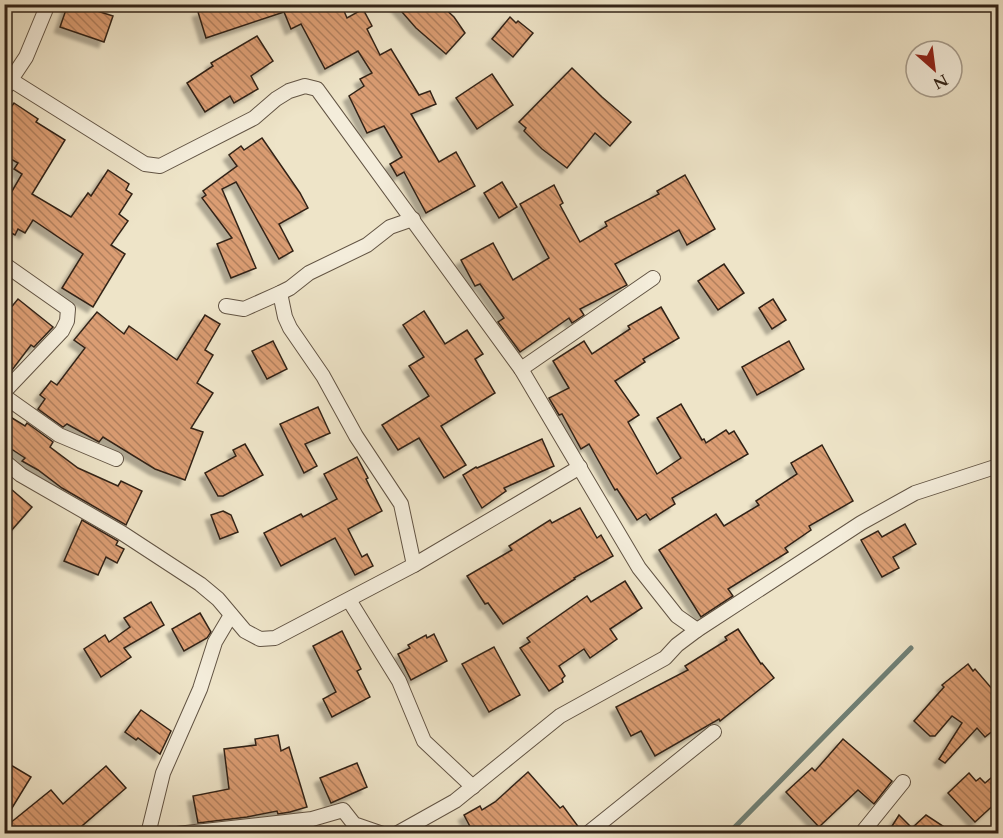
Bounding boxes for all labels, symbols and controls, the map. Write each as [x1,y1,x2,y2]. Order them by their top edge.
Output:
north arrow [904,39,964,99]
text: N [929,68,952,94]

